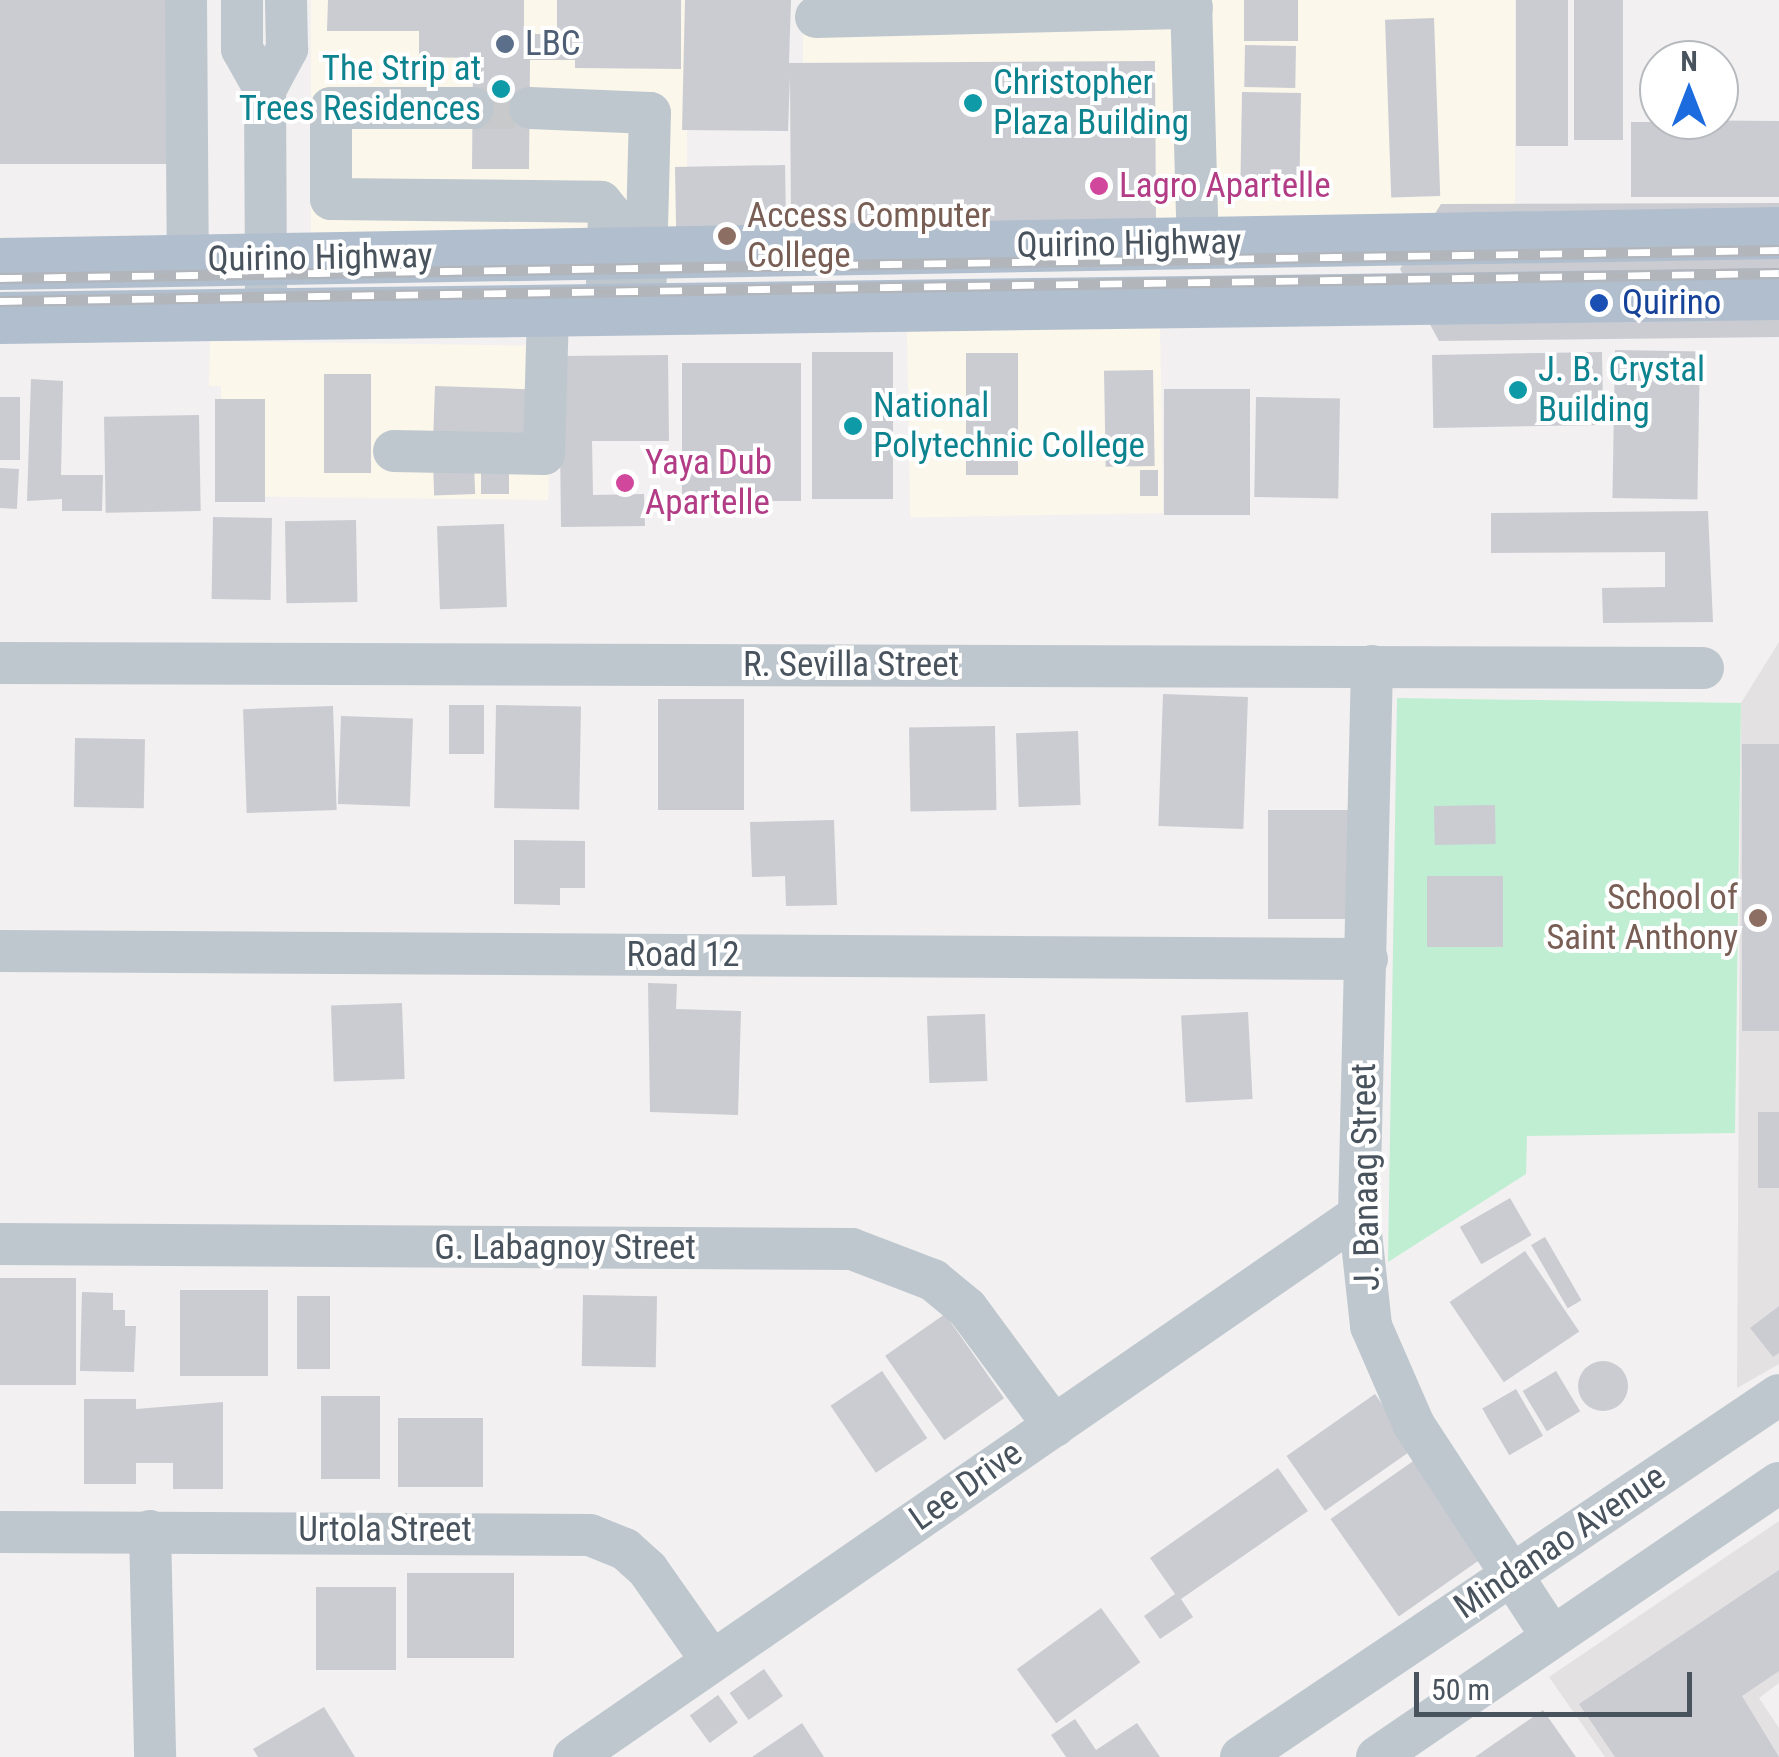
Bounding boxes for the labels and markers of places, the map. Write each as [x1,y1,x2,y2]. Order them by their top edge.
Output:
place label: LBC [525,23,581,65]
marker: LBC [494,33,516,55]
place label: The Strip at Trees Residences [239,48,481,130]
place label: Christopher Plaza Building [993,62,1189,144]
marker: The Strip at Trees Residences [490,78,512,100]
marker: Christopher Plaza Building [962,92,984,114]
place label: Lagro Apartelle [1119,165,1331,207]
marker: Lagro Apartelle [1088,175,1110,197]
place label: Access Computer College [747,195,991,277]
marker: Access Computer College [716,225,738,247]
place label: Quirino [1622,282,1721,324]
marker: Quirino [1586,290,1612,316]
place label: J. B. Crystal Building [1538,349,1705,431]
marker: J. B. Crystal Building [1507,379,1529,401]
place label: National Polytechnic College [873,385,1145,467]
marker: National Polytechnic College [842,415,864,437]
place label: Yaya Dub Apartelle [645,442,772,524]
marker: Yaya Dub Apartelle [614,472,636,494]
place label: School of Saint Anthony [1546,877,1738,959]
marker: School of Saint Anthony [1747,907,1769,929]

